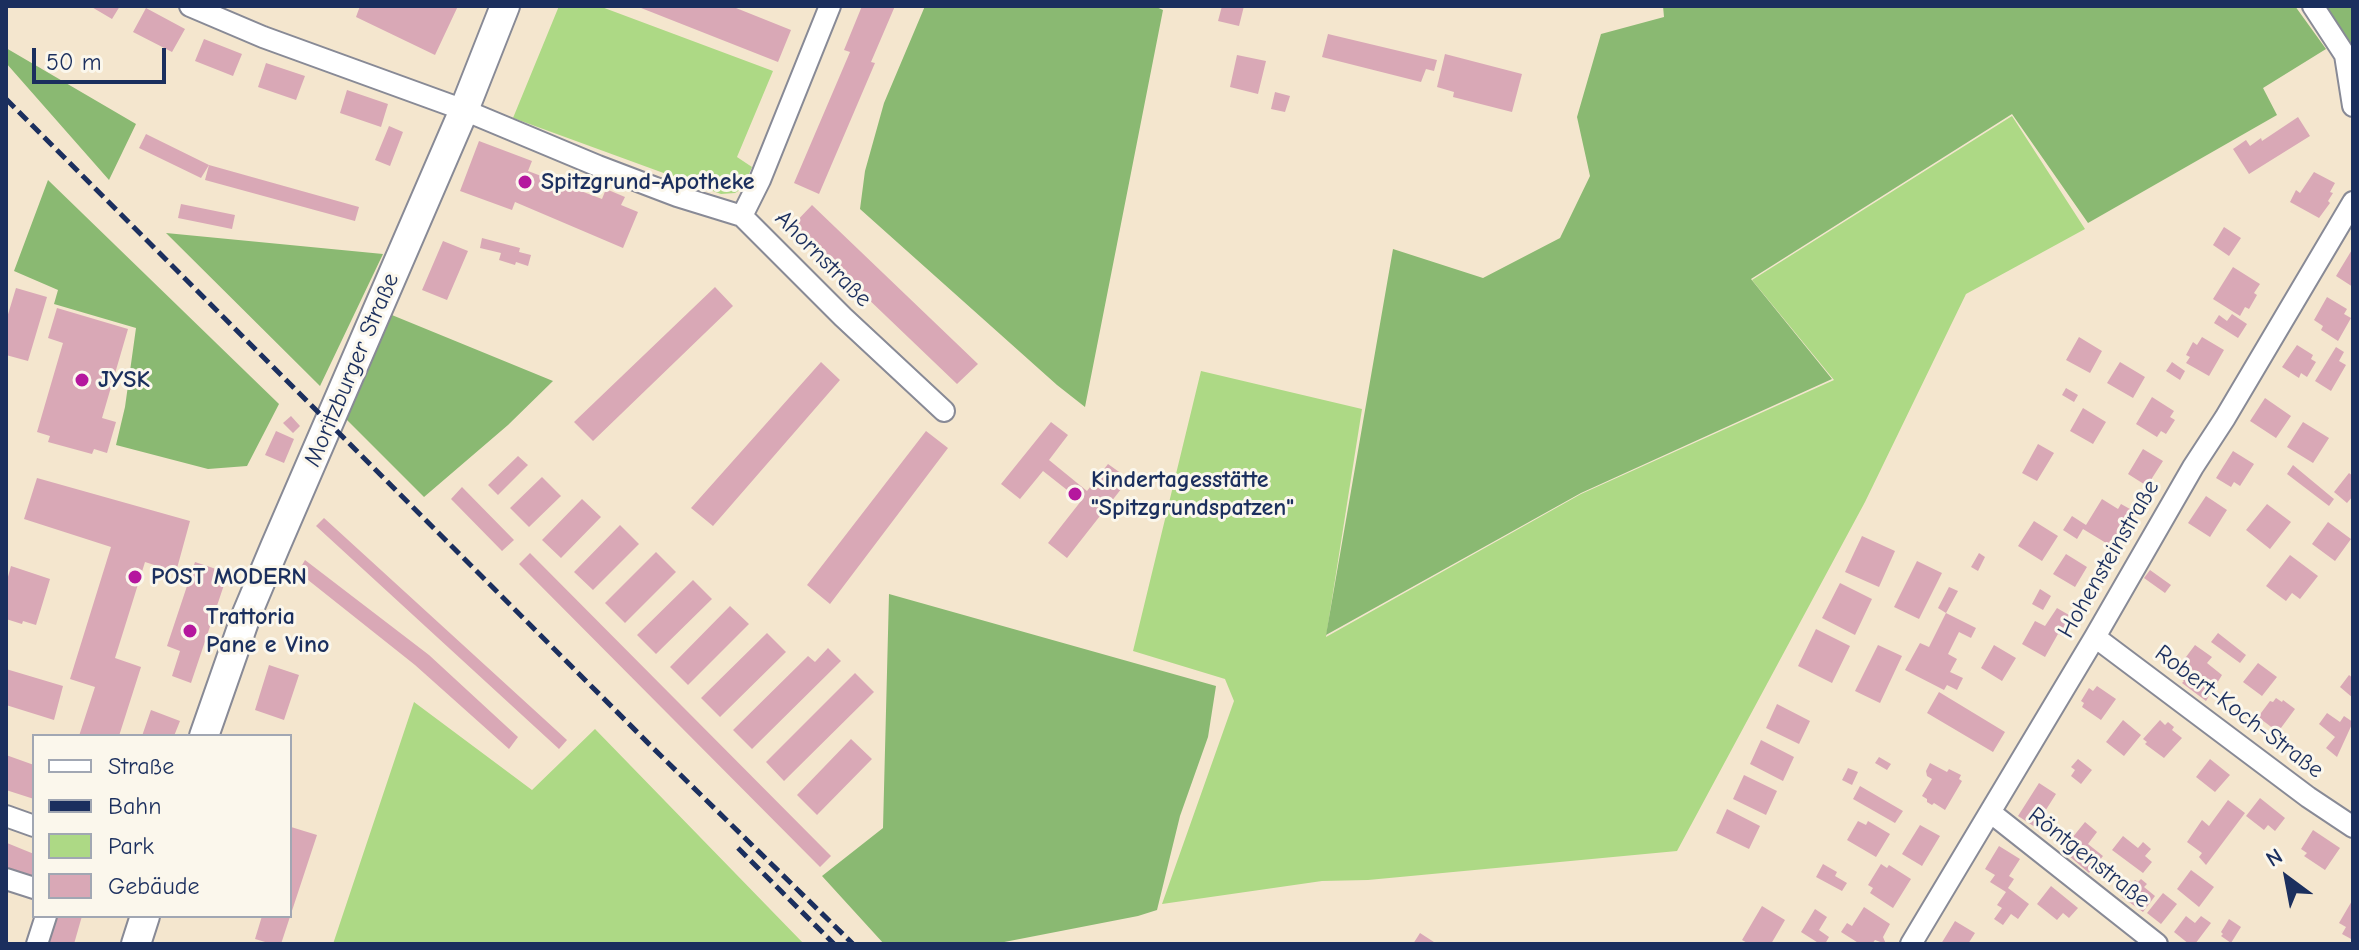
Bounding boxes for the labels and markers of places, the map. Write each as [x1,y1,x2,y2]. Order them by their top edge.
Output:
place label: Spitzgrund-Apotheke [541,168,755,196]
marker: Spitzgrund-Apotheke [516,173,534,191]
place label: JYSK [98,366,150,394]
marker: JYSK [73,371,91,389]
place label: Kindertagesstätte "Spitzgrundspatzen" [1091,466,1294,522]
marker: Kindertagesstätte "Spitzgrundspatzen" [1066,485,1084,503]
place label: POST MODERN [151,563,307,591]
marker: POST MODERN [126,568,144,586]
place label: Trattoria Pane e Vino [206,603,329,659]
marker: Trattoria Pane e Vino [181,622,199,640]

